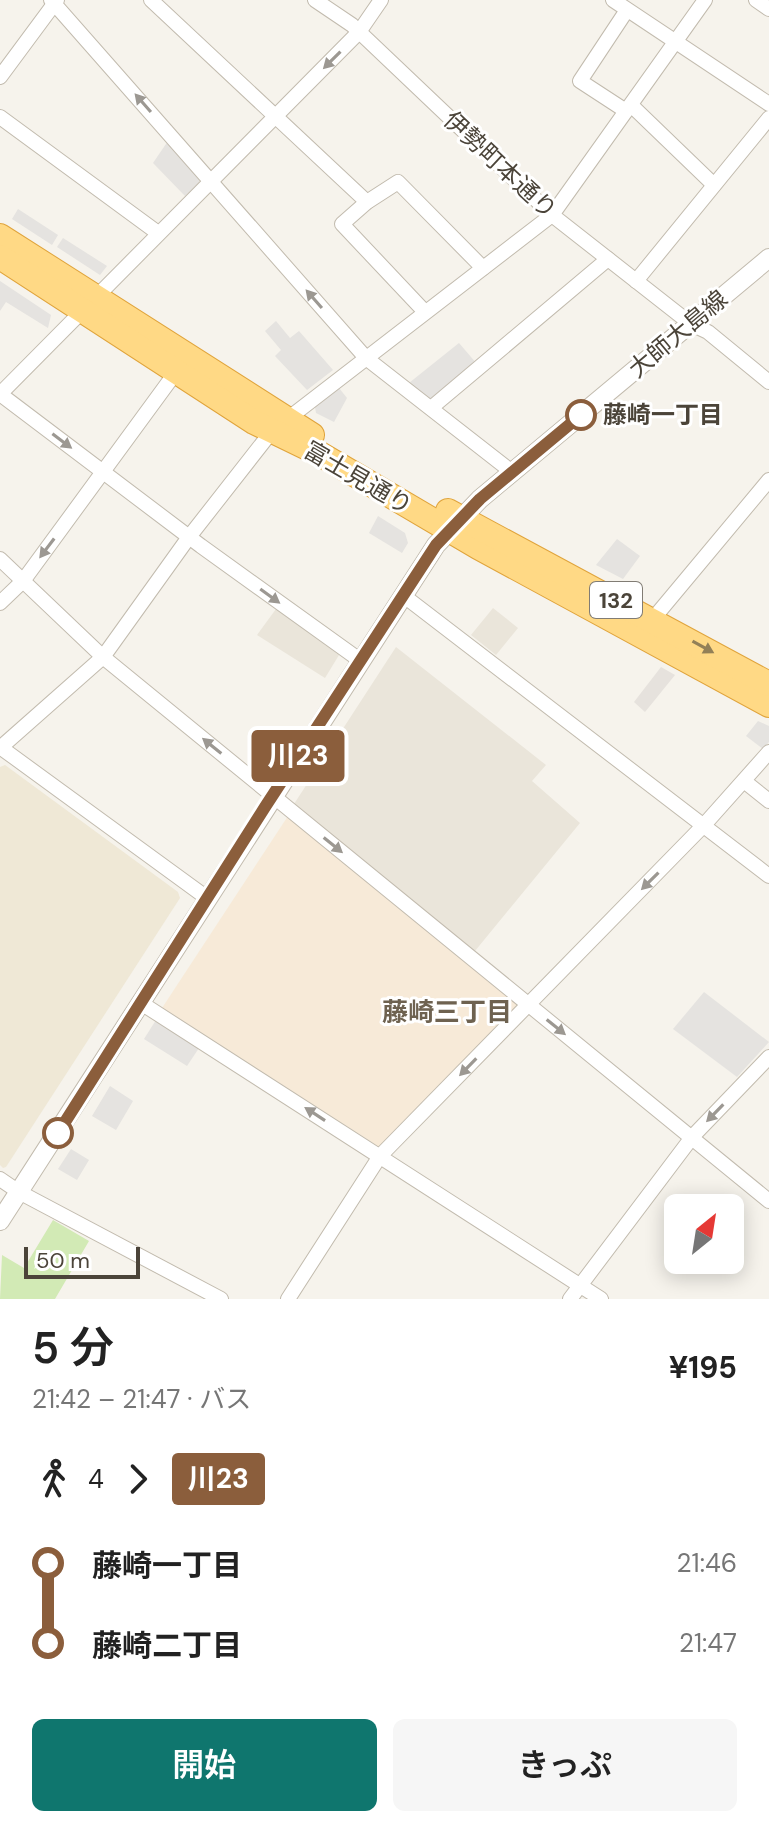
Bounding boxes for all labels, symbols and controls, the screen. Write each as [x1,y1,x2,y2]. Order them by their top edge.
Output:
one-way arrow [323,50,341,69]
one-way arrow [135,94,152,114]
street label: 伊勢町本通り [437,104,564,225]
street label: 大師大島線 [622,283,734,384]
one-way arrow [306,290,324,309]
place label: 藤崎一丁目 [603,399,723,430]
marker: 藤崎一丁目 [566,400,596,430]
one-way arrow [52,432,73,448]
street label: 富士見通り [299,434,418,521]
one-way arrow [40,538,56,558]
road number: 132 [590,582,642,618]
one-way arrow [260,588,281,604]
one-way arrow [692,640,714,654]
line badge: 川23 [252,730,344,782]
text: 川23 [267,737,329,774]
one-way arrow [202,738,222,755]
one-way arrow [323,836,343,853]
one-way arrow [641,871,660,890]
district label: 藤崎三丁目 [382,995,512,1029]
one-way arrow [546,1018,566,1035]
one-way arrow [459,1057,478,1076]
one-way arrow [706,1103,725,1122]
one-way arrow [304,1107,325,1122]
unlabelled marker [43,1118,73,1148]
north arrow [664,1194,744,1274]
map controls [664,1194,744,1274]
scale bar [24,1243,140,1279]
text: 50 m [36,1246,90,1275]
text: 5 分 [32,1319,114,1377]
text: ¥195 [669,1348,737,1387]
text: 21:42 – 21:47 · バス [32,1382,251,1416]
icon: walk [32,1457,76,1501]
icon: forward [116,1457,160,1501]
text: 川23 [188,1460,249,1497]
text: 4 [88,1462,104,1496]
text: 藤崎一丁目 [92,1546,242,1585]
text: 21:46 [677,1546,737,1580]
text: 藤崎二丁目 [92,1626,242,1665]
text: 21:47 [679,1626,737,1660]
button: 開始 [32,1719,377,1811]
button: きっぷ [393,1719,737,1811]

